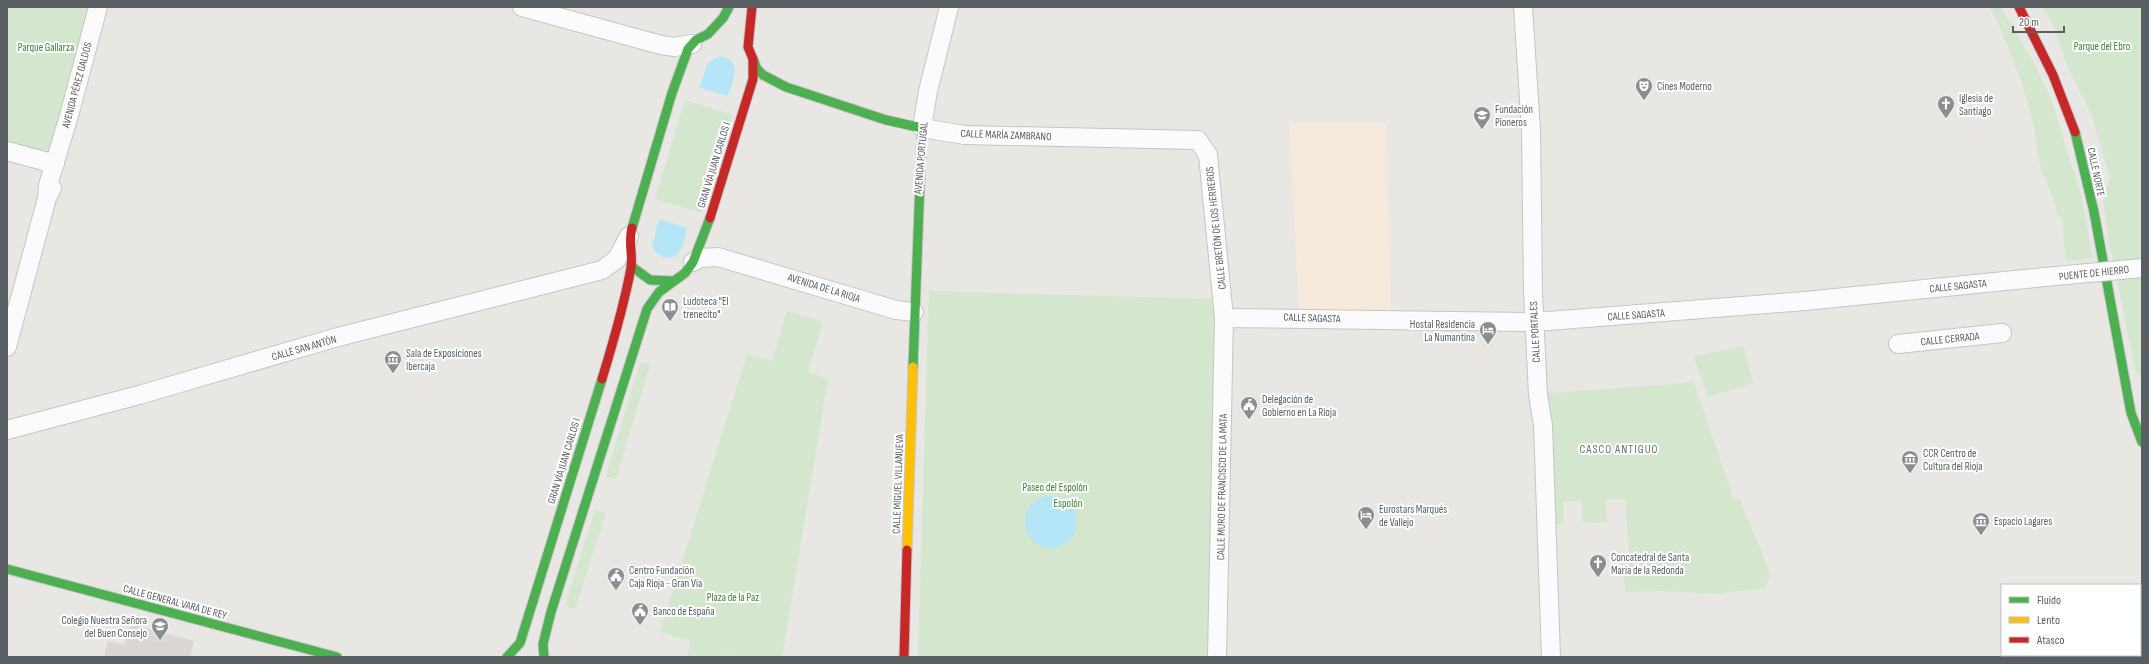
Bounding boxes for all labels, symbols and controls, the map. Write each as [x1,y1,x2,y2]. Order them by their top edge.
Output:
scale bar [2013,8,2064,34]
text: 20 m [2019,15,2039,30]
street label: AVENIDA PÉREZ GALDÓS [59,40,95,130]
park label: Parque del Ebro [2074,40,2131,53]
park label: Parque Gallarza [18,41,74,54]
theatre icon: Cines Moderno [1634,76,1654,101]
place label: Cines Moderno [1657,80,1712,93]
place label: Iglesia de Santiago [1959,92,1993,118]
church icon: Iglesia de Santiago [1936,94,1956,119]
place label: Fundación Pioneros [1495,103,1533,129]
school or university icon: Fundación Pioneros [1472,105,1492,130]
street label: GRAN VÍA JUAN CARLOS I [695,121,733,209]
street label: AVENIDA PORTUGAL [911,121,931,196]
street label: CALLE MARÍA ZAMBRANO [960,127,1052,143]
street label: CALLE NORTE [2085,146,2107,198]
street label: CALLE BRETÓN DE LOS HERREROS [1203,166,1229,290]
street label: PUENTE DE HIERRO [2058,263,2130,283]
street label: AVENIDA DE LA RIOJA [785,270,862,305]
street label: CALLE SAGASTA [1929,277,1987,295]
place label: Ludoteca "El trenecito" [683,295,729,321]
library icon: Ludoteca "El trenecito" [660,297,680,322]
street label: CALLE PORTALES [1527,301,1543,363]
street label: CALLE SAGASTA [1607,306,1665,323]
street label: CALLE SAGASTA [1283,311,1341,326]
place label: Hostal Residencia La Numantina [1410,318,1475,344]
hotel icon: Hostal Residencia La Numantina [1478,320,1498,345]
street label: CALLE CERRADA [1920,329,1980,349]
street label: CALLE SAN ANTÓN [270,333,338,363]
place label: Sala de Exposiciones Ibercaja [406,347,482,373]
museum icon: Sala de Exposiciones Ibercaja [383,349,403,374]
place label: Delegación de Gobierno en La Rioja [1262,393,1336,419]
public building icon: Delegación de Gobierno en La Rioja [1239,395,1259,420]
street label: CALLE MURO DE FRANCISCO DE LA MATA [1214,413,1230,560]
street label: GRAN VÍA JUAN CARLOS I [545,417,583,505]
street label: CALLE MIGUEL VILLANUEVA [890,434,906,534]
district label: CASCO ANTIGUO [1579,442,1659,457]
place label: CCR Centro de Cultura del Rioja [1923,447,1983,473]
museum icon: CCR Centro de Cultura del Rioja [1900,449,1920,474]
park label: Paseo del Espolón [1022,481,1088,494]
park label: Espolón [1054,497,1083,510]
place label: Eurostars Marqués de Vallejo [1379,503,1447,529]
hotel icon: Eurostars Marqués de Vallejo [1356,505,1376,530]
museum icon: Espacio Lagares [1971,511,1991,536]
place label: Espacio Lagares [1994,515,2052,528]
place label: Concatedral de Santa María de la Redonda [1611,551,1689,577]
church icon: Concatedral de Santa María de la Redonda [1588,553,1608,578]
place label: Centro Fundación Caja Rioja - Gran Vía [629,564,702,590]
public building icon: Centro Fundación Caja Rioja - Gran Vía [606,566,626,591]
street label: CALLE GENERAL VARA DE REY [122,582,229,622]
legend [2001,584,2141,656]
park label: Plaza de la Paz [707,591,759,604]
text: Fluido [2037,593,2061,608]
public building icon: Banco de España [630,601,650,626]
place label: Banco de España [653,605,715,618]
text: Lento [2037,613,2060,628]
place label: Colegio Nuestra Señora del Buen Consejo [61,614,147,640]
school or university icon: Colegio Nuestra Señora del Buen Consejo [150,616,170,641]
text: Atasco [2036,633,2064,648]

